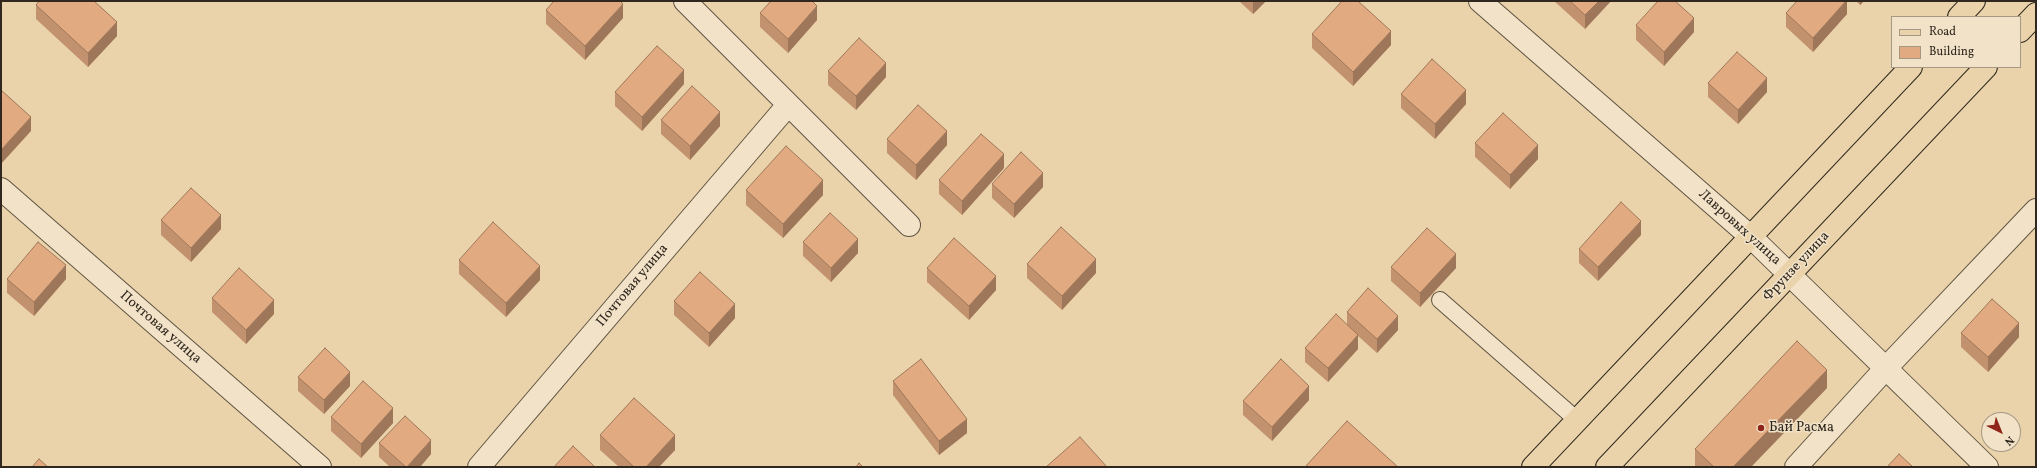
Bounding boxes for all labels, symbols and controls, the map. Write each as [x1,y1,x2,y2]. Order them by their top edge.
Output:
legend [1891,16,2021,68]
text: Road [1929,24,1956,40]
text: Building [1929,44,1974,60]
street label: Лавровых улица [1694,187,1784,269]
street label: Фрунзе улица [1760,228,1834,306]
street label: Почтовая улица [593,241,673,331]
street label: Почтовая улица [116,288,204,368]
north arrow [1981,412,2021,452]
place label: Бай Расма [1769,420,1834,436]
marker: Бай Расма [1756,423,1766,433]
text: N [2001,432,2017,449]

